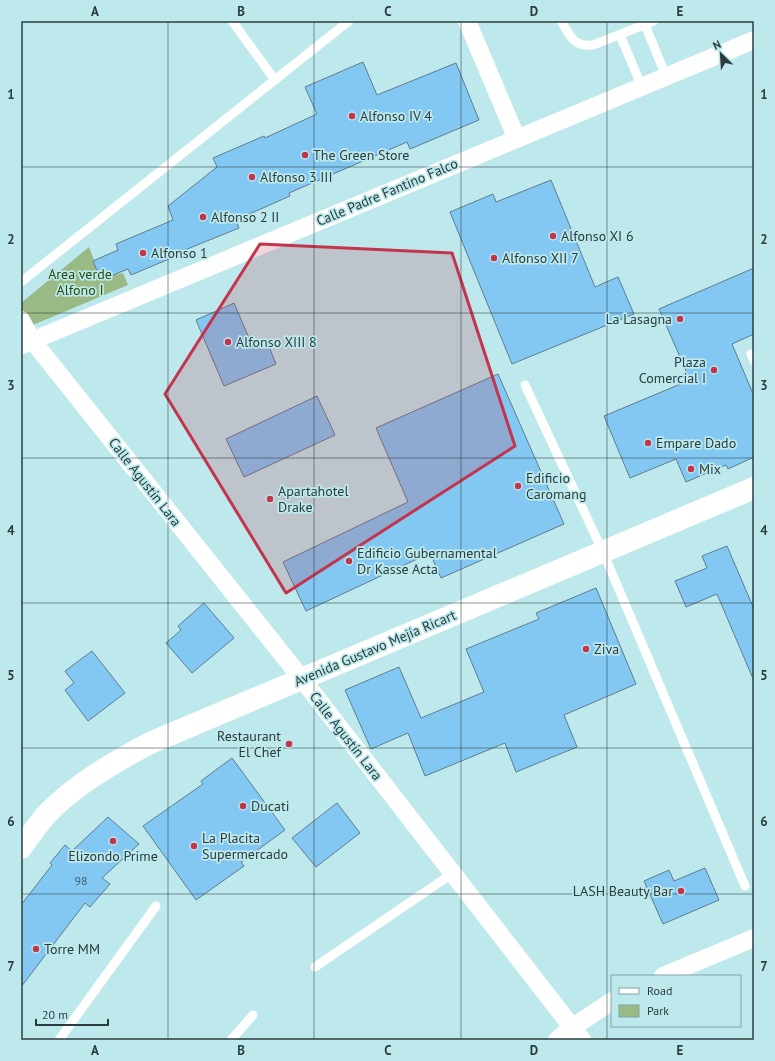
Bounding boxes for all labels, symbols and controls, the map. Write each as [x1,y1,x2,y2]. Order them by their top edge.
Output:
text: A [91,3,99,20]
text: B [237,3,245,20]
text: C [384,3,392,20]
text: D [530,3,538,20]
text: E [677,3,684,20]
north arrow [701,34,741,74]
text: N [711,37,723,53]
text: 1 [7,86,15,103]
text: 1 [760,86,768,103]
place label: Alfonso IV 4 [360,107,432,125]
marker: Alfonso IV 4 [347,111,357,121]
place label: The Green Store [313,146,409,164]
marker: The Green Store [300,150,310,160]
street label: Calle Padre Fantino Falco [313,154,461,230]
place label: Alfonso 3 III [260,168,332,186]
marker: Alfonso 3 III [247,172,257,182]
place label: Alfonso 2 II [211,208,279,226]
marker: Alfonso 2 II [198,212,208,222]
place label: Alfonso XI 6 [561,227,634,245]
text: 2 [7,231,15,248]
marker: Alfonso XI 6 [548,231,558,241]
text: 2 [760,231,768,248]
place label: Alfonso 1 [151,244,208,262]
marker: Alfonso 1 [138,248,148,258]
place label: Alfonso XII 7 [502,249,579,267]
marker: Alfonso XII 7 [489,253,499,263]
park label: Area verde Alfono I [48,265,112,299]
place label: La Lasagna [606,310,672,328]
marker: La Lasagna [675,314,685,324]
place label: Alfonso XIII 8 [236,333,317,351]
marker: Alfonso XIII 8 [223,337,233,347]
place label: Plaza Comercial I [639,353,706,387]
marker: Plaza Comercial I [709,365,719,375]
text: 3 [7,377,15,394]
text: 3 [760,377,768,394]
street label: Calle Agustín Lara [105,434,185,530]
place label: Empare Dado [656,434,736,452]
marker: Empare Dado [643,438,653,448]
place label: Mix [699,460,721,478]
marker: Mix [686,464,696,474]
place label: Edificio Caromang [526,469,586,503]
marker: Edificio Caromang [513,481,523,491]
place label: Apartahotel Drake [278,482,349,516]
marker: Apartahotel Drake [265,494,275,504]
text: 4 [7,522,15,539]
text: 4 [760,522,768,539]
place label: Edificio Gubernamental Dr Kasse Acta [357,544,497,578]
marker: Edificio Gubernamental Dr Kasse Acta [344,556,354,566]
street label: Avenida Gustavo Mejía Ricart [291,606,459,690]
place label: Ziva [594,640,619,658]
marker: Ziva [581,644,591,654]
text: 5 [7,667,15,684]
text: 5 [760,667,768,684]
street label: Calle Agustín Lara [306,688,386,784]
place label: Restaurant El Chef [217,727,282,761]
marker: Restaurant El Chef [284,739,294,749]
place label: Ducati [251,797,289,815]
marker: Ducati [238,801,248,811]
text: 6 [7,813,15,830]
text: 6 [760,813,768,830]
place label: La Placita Supermercado [202,829,288,863]
marker: Elizondo Prime [108,836,118,846]
marker: La Placita Supermercado [189,841,199,851]
place label: Elizondo Prime [68,847,158,865]
house number: 98 [74,873,88,888]
place label: LASH Beauty Bar [573,882,673,900]
marker: LASH Beauty Bar [676,886,686,896]
place label: Torre MM [44,940,100,958]
marker: Torre MM [31,944,41,954]
text: 7 [7,958,15,975]
text: 7 [760,958,768,975]
legend [611,975,741,1027]
text: Road [647,983,672,998]
scale bar [36,1001,108,1027]
text: Park [647,1003,669,1018]
text: 20 m [42,1007,68,1022]
text: A [91,1042,99,1059]
text: B [237,1042,245,1059]
text: C [384,1042,392,1059]
text: D [530,1042,538,1059]
text: E [677,1042,684,1059]

